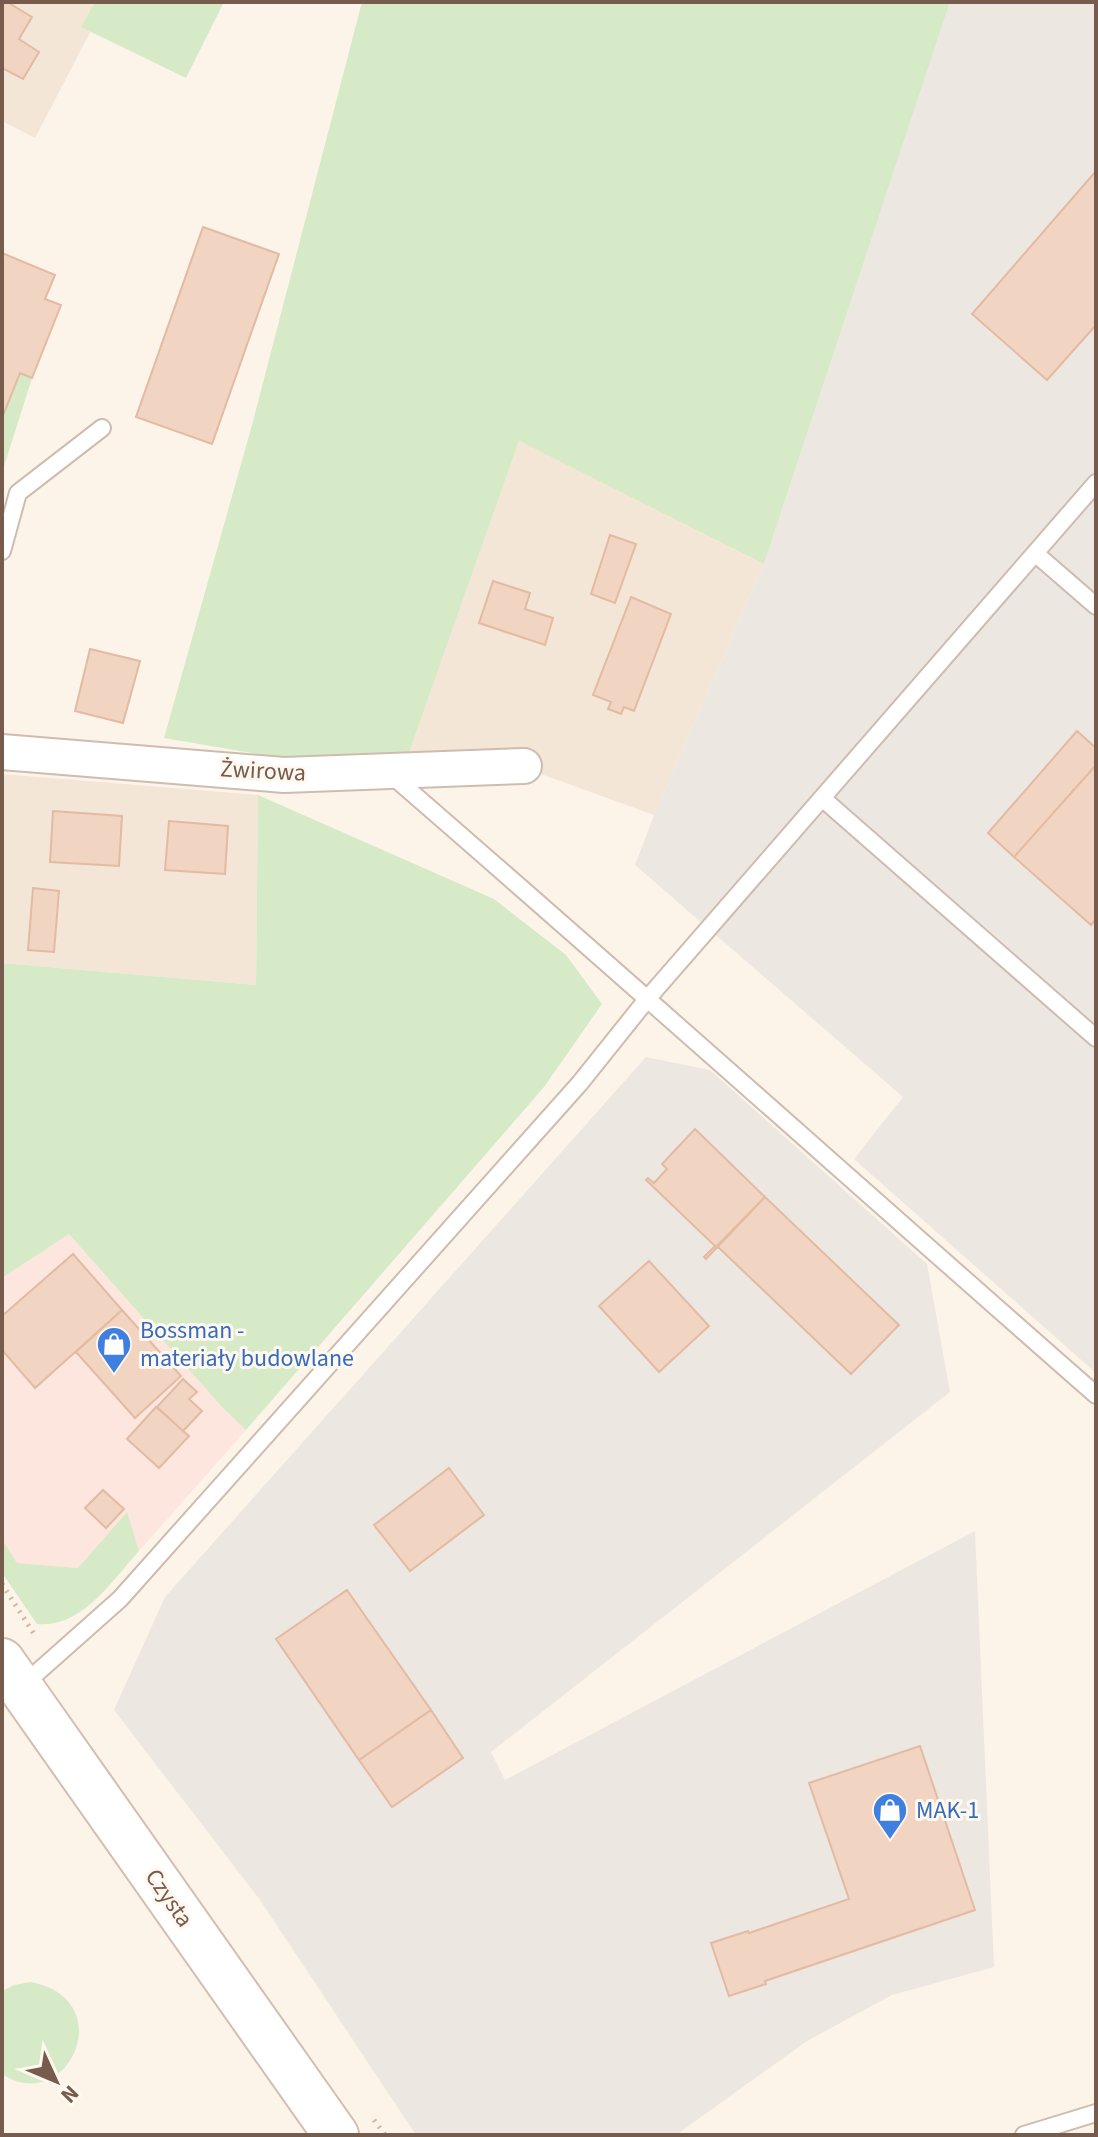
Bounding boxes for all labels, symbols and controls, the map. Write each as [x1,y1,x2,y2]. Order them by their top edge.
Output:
street label: Żwirowa [219,751,307,791]
place label: Bossman - materiały budowlane [140,1313,354,1376]
shop icon: Bossman - materiały budowlane [95,1325,133,1375]
shop icon: MAK-1 [871,1791,909,1841]
place label: MAK-1 [916,1793,979,1828]
street label: Czysta [136,1862,202,1934]
north arrow [16,2041,96,2121]
text: N [53,2078,86,2111]

